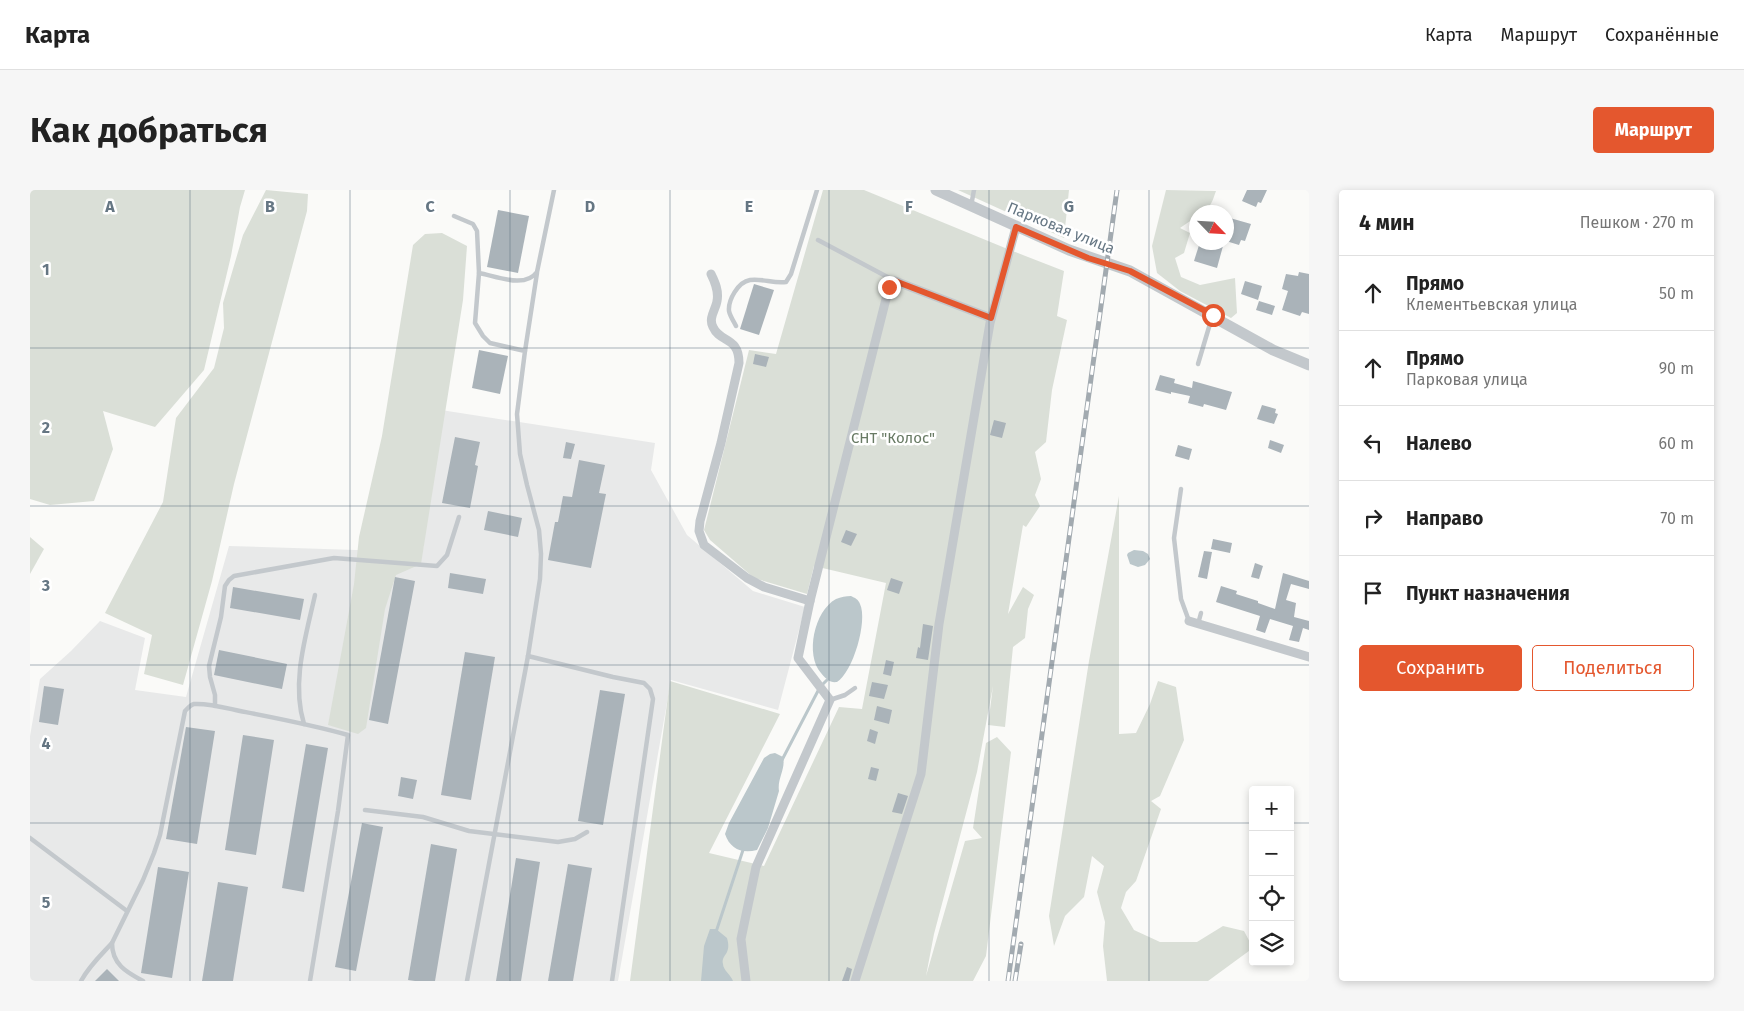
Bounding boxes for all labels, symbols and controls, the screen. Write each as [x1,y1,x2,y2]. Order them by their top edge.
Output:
text: Карта [25,21,90,49]
text: Карта [1425,24,1473,46]
text: Маршрут [1501,24,1577,46]
text: Сохранённые [1605,24,1719,46]
button: Маршрут [1593,107,1714,153]
text: Как добраться [30,109,268,151]
text: A [104,197,115,216]
text: B [265,197,275,216]
text: C [425,197,435,216]
text: D [585,197,595,216]
text: E [745,197,753,216]
text: F [905,197,913,216]
text: G [1064,197,1074,216]
street label: Парковая улица [1005,198,1117,258]
north arrow [1189,205,1234,250]
text: 4 мин [1359,210,1415,236]
text: Пешком · 270 m [1580,213,1694,232]
text: 1 [42,260,50,279]
text: Прямо [1406,272,1464,295]
route end [878,276,901,299]
icon: ahead [1359,279,1387,307]
text: 50 m [1659,284,1694,303]
text: Клементьевская улица [1406,295,1578,314]
route start [1202,304,1225,327]
text: Прямо [1406,347,1464,370]
icon: ahead [1359,354,1387,382]
text: 90 m [1659,359,1694,378]
text: Парковая улица [1406,370,1528,389]
text: 2 [42,418,50,437]
park label: СНТ "Колос" [851,429,935,447]
icon: left [1359,429,1387,457]
text: Налево [1406,432,1472,455]
text: 60 m [1659,434,1694,453]
icon: right [1359,504,1387,532]
text: Направо [1406,507,1483,530]
text: 70 m [1660,509,1694,528]
text: 3 [41,576,50,595]
icon: arrive [1359,579,1387,607]
text: Пункт назначения [1406,582,1570,605]
button: Сохранить [1359,645,1522,691]
button: Поделиться [1532,645,1694,691]
text: 4 [41,734,51,753]
map controls [1249,786,1294,966]
button: + [1249,786,1294,831]
button: − [1249,831,1294,876]
button: locate [1249,876,1294,921]
text: 5 [42,893,51,912]
button: layers [1249,921,1294,966]

